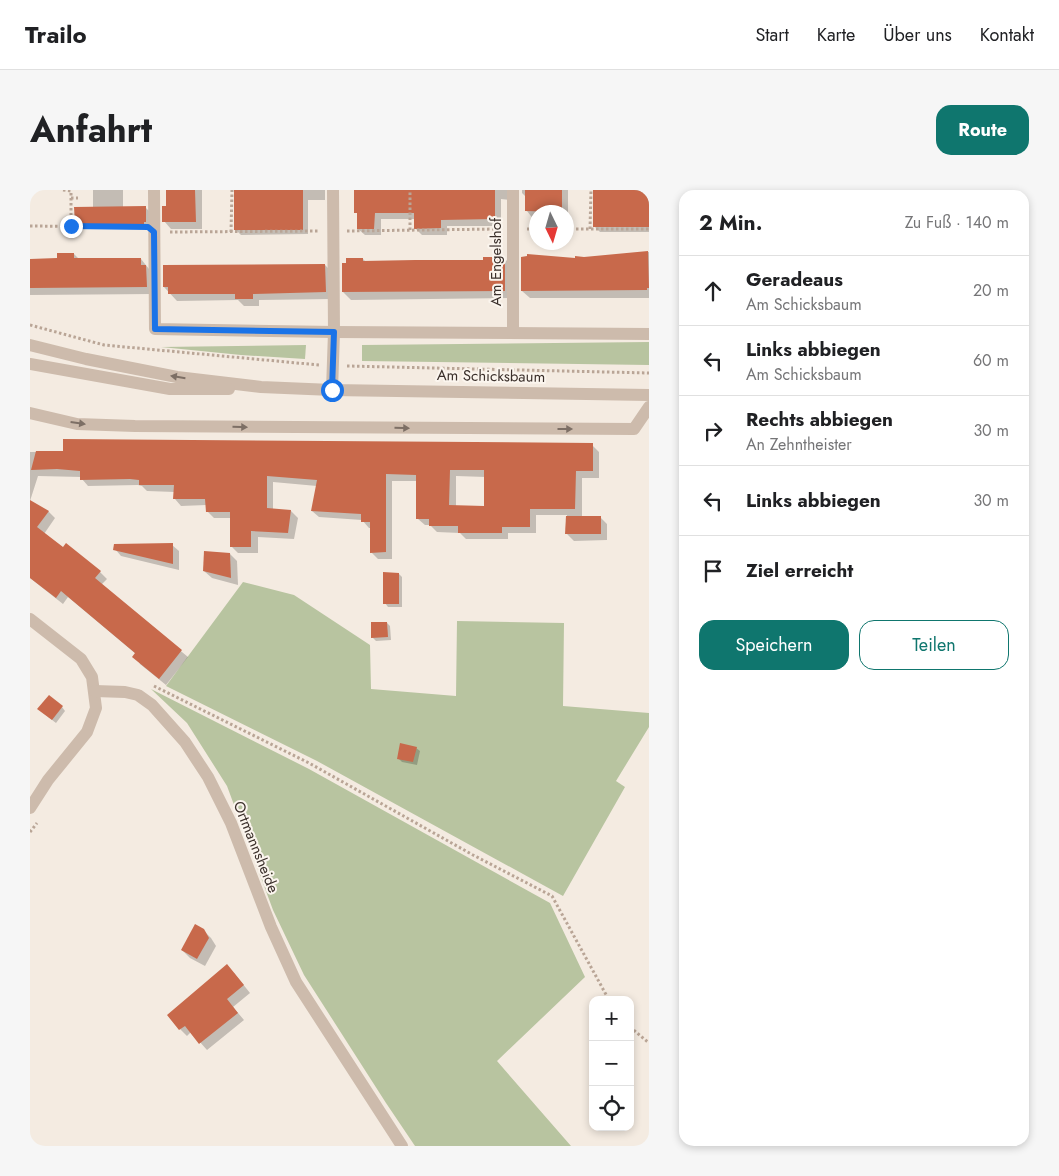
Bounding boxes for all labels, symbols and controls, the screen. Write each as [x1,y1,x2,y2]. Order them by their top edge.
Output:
text: Trailo [25,17,87,52]
text: Start [755,22,789,48]
text: Karte [817,22,855,48]
text: Über uns [883,22,952,48]
text: Kontakt [980,22,1034,48]
text: Anfahrt [30,105,152,155]
button: Route [936,105,1029,155]
north arrow [529,205,574,250]
text: 2 Min. [699,208,762,238]
text: Zu Fuß · 140 m [905,211,1009,234]
route end [60,215,83,238]
street label: Am Engelshof [485,217,507,306]
text: Geradeaus [746,266,843,293]
icon: ahead [699,277,727,305]
text: 20 m [973,279,1009,302]
text: Am Schicksbaum [746,293,862,316]
text: Links abbiegen [746,336,881,363]
icon: left [699,347,727,375]
text: 60 m [973,349,1009,372]
text: Am Schicksbaum [746,363,862,386]
street label: Am Schicksbaum [437,364,545,388]
one-way arrow [170,372,186,380]
route start [321,379,344,402]
text: Rechts abbiegen [746,406,893,433]
icon: right [699,417,727,445]
one-way arrow [70,419,86,427]
text: 30 m [973,419,1009,442]
one-way arrow [232,423,248,431]
one-way arrow [395,424,411,432]
one-way arrow [557,425,573,433]
text: An Zehntheister [746,433,852,456]
icon: left [699,487,727,515]
text: Links abbiegen [746,487,881,514]
text: 30 m [973,489,1009,512]
icon: arrive [699,557,727,585]
text: Ziel erreicht [746,557,853,584]
button: Speichern [699,620,849,670]
button: Teilen [859,620,1009,670]
street label: Ortmannsheide [228,798,284,896]
map controls [589,996,634,1131]
button: + [589,996,634,1041]
button: − [589,1041,634,1086]
button: locate [589,1086,634,1131]

